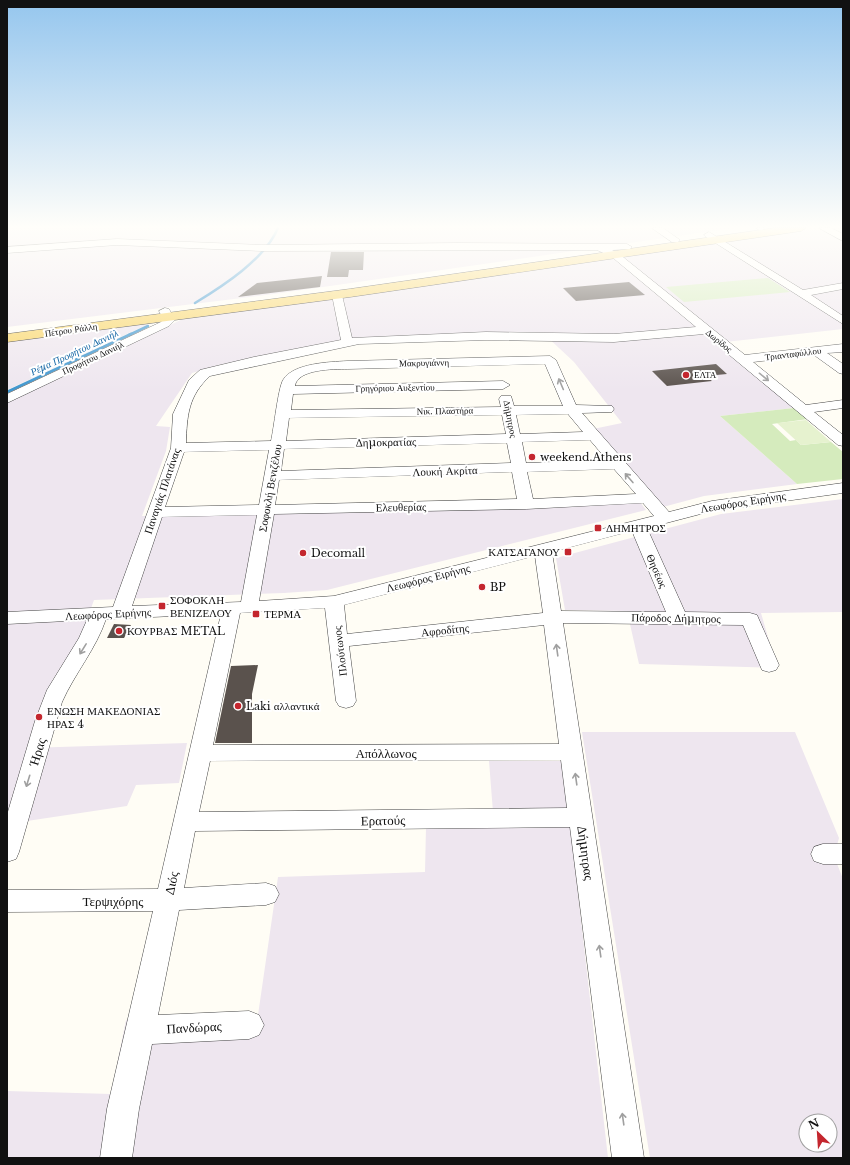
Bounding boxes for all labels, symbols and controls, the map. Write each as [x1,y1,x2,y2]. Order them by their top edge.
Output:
street label: Πέτρου Ράλλη [44,320,98,339]
water label: Ρέμα Προφήτου Δανιήλ [28,326,120,378]
street label: Δωρίδος [704,327,735,355]
street label: Προφήτου Δανιήλ [61,339,125,377]
street label: Τριανταφύλλου [764,345,822,362]
street label: Μακρυγιάννη [399,357,449,368]
place label: ΕΛΤΑ [694,369,717,380]
marker: ΕΛΤΑ [681,370,691,380]
one-way arrow [758,372,769,381]
one-way arrow [557,379,564,391]
street label: Γρηγόριου Αυξεντίου [355,381,435,394]
street label: Δήμητρος [501,399,520,439]
street label: Νικ. Πλαστήρα [417,405,474,416]
street label: Δημοκρατίας [356,434,417,450]
street label: Σοφοκλή Βενιζέλου [255,443,285,533]
street label: Παναγιάς Πλατάνας [141,446,183,536]
place label: weekend.Athens [540,450,631,464]
marker: weekend.Athens [527,452,537,462]
street label: Λουκή Ακρίτα [412,463,478,479]
one-way arrow [625,473,634,483]
street label: Λεωφόρος Ειρήνης [699,488,787,516]
street label: Ελευθερίας [376,500,427,514]
place label: ΔΗΜΗΤΡΟΣ [606,521,666,535]
marker: ΔΗΜΗΤΡΟΣ [593,523,603,533]
place label: ΚΑΤΣΑΓΑΝΟΥ [488,545,560,559]
place label: Decomall [311,546,366,560]
marker: ΚΑΤΣΑΓΑΝΟΥ [563,547,573,557]
marker: Decomall [298,548,308,558]
street label: Θησέως [643,552,671,591]
street label: Λεωφόρος Ειρήνης [384,561,472,595]
place label: BP [490,580,506,594]
marker: BP [477,582,487,592]
place label: ΣΟΦΟΚΛΗ ΒΕΝΙΖΕΛΟΥ [170,593,232,620]
marker: ΣΟΦΟΚΛΗ ΒΕΝΙΖΕΛΟΥ [157,601,167,611]
street label: Λεωφόρος Ειρήνης [65,605,152,623]
place label: ΤΕΡΜΑ [264,607,301,621]
marker: ΤΕΡΜΑ [251,609,261,619]
street label: Πάροδος Δήμητρος [631,610,721,626]
street label: Αφροδίτης [420,620,470,639]
place label: ΚΟΥΡΒΑΣ METAL [127,624,225,638]
street label: Πλούτωνος [330,624,350,677]
marker: ΚΟΥΡΒΑΣ METAL [114,626,124,636]
one-way arrow [79,643,87,654]
one-way arrow [553,644,561,657]
place label: Laki αλλαντικά [246,699,320,713]
marker: Laki αλλαντικά [233,701,243,711]
place label: ΕΝΩΣΗ ΜΑΚΕΔΟΝΙΑΣ ΗΡΑΣ 4 [47,704,161,731]
marker: ΕΝΩΣΗ ΜΑΚΕΔΟΝΙΑΣ ΗΡΑΣ 4 [34,712,44,722]
street label: Ήρας [25,735,50,769]
street label: Απόλλωνος [355,745,417,762]
one-way arrow [572,773,580,786]
one-way arrow [24,774,31,787]
street label: Ερατούς [361,812,406,829]
street label: Δήμητρας [573,825,598,882]
street label: Διός [161,869,182,896]
street label: Τερψιχόρης [82,893,144,910]
one-way arrow [596,945,604,958]
street label: Πανδώρας [166,1018,223,1037]
one-way arrow [619,1113,627,1126]
north arrow [798,1113,838,1153]
text: N [806,1115,822,1132]

